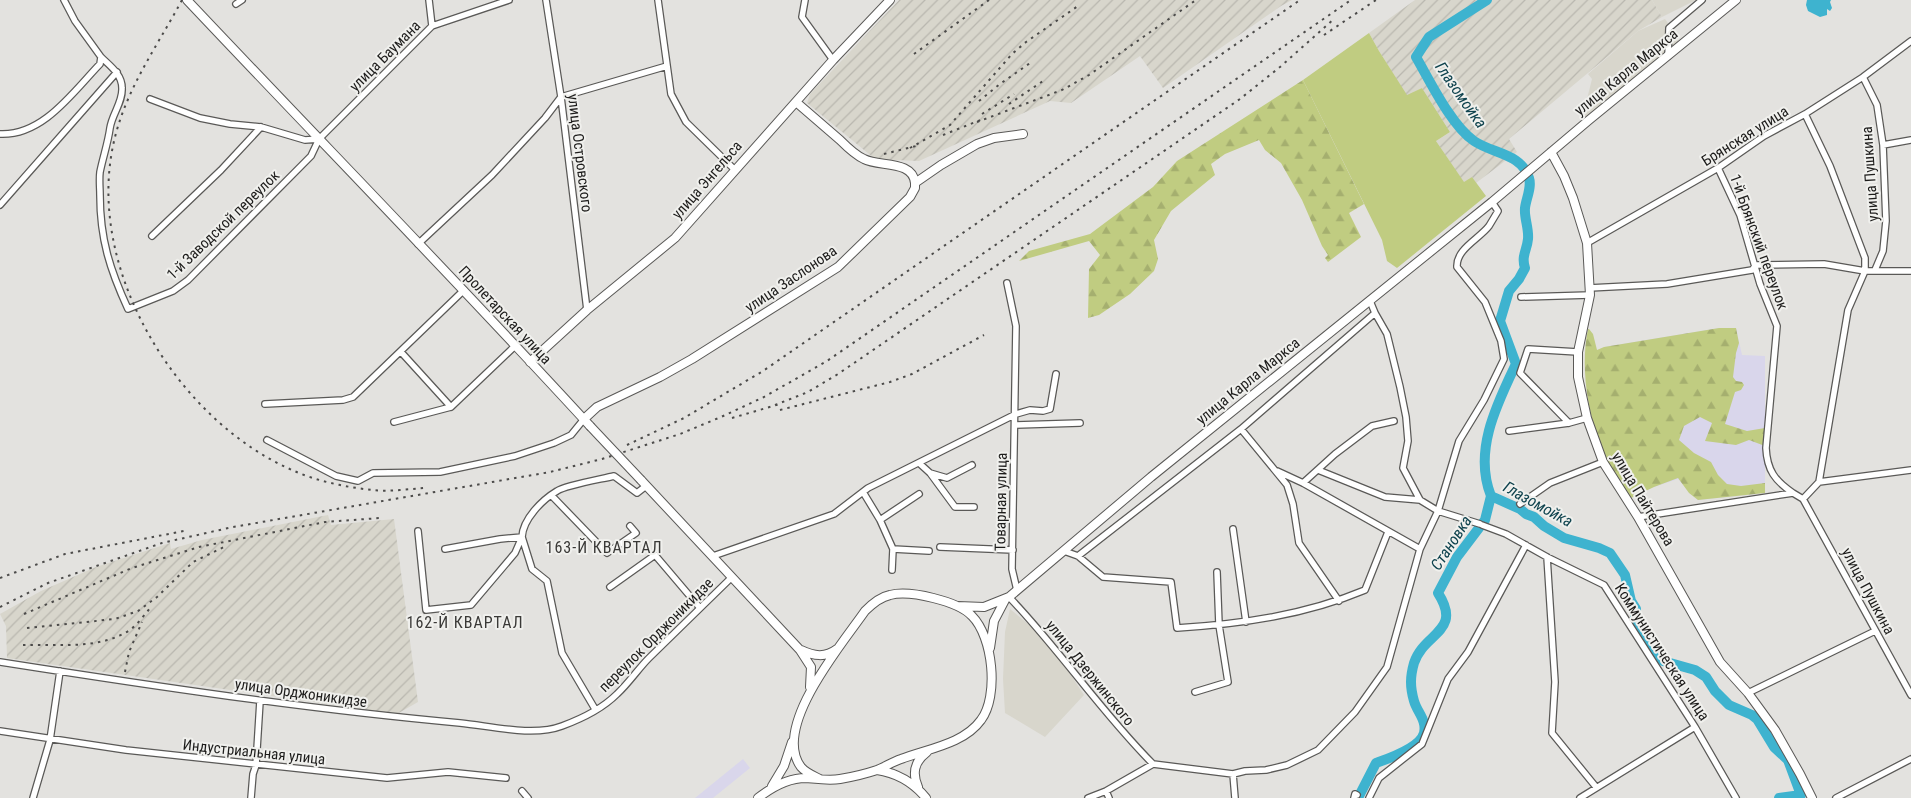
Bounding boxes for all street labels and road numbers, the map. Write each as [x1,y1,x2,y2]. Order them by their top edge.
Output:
street label: улица Баумана [346,17,424,95]
street label: улица Карла Маркса [1571,25,1681,119]
street label: улица Островского [564,93,596,213]
street label: Брянская улица [1698,102,1792,170]
street label: улица Пушкина [1858,126,1882,222]
street label: улица Энгельса [668,137,746,223]
street label: 1-й Заводской переулок [163,167,283,283]
street label: 1-й Брянский переулок [1726,172,1792,312]
street label: улица Заслонова [742,242,840,316]
street label: Пролетарская улица [455,262,555,368]
street label: улица Карла Маркса [1193,334,1303,428]
street label: улица Пайтерова [1608,449,1678,549]
street label: Товарная улица [991,453,1011,551]
street label: улица Пушкина [1838,545,1898,637]
street label: переулок Орджоникидзе [595,574,717,696]
street label: Коммунистическая улица [1611,580,1713,724]
street label: улица Дзержинского [1042,617,1138,729]
street label: улица Орджоникидзе [234,675,368,711]
street label: Индустриальная улица [182,736,326,768]

